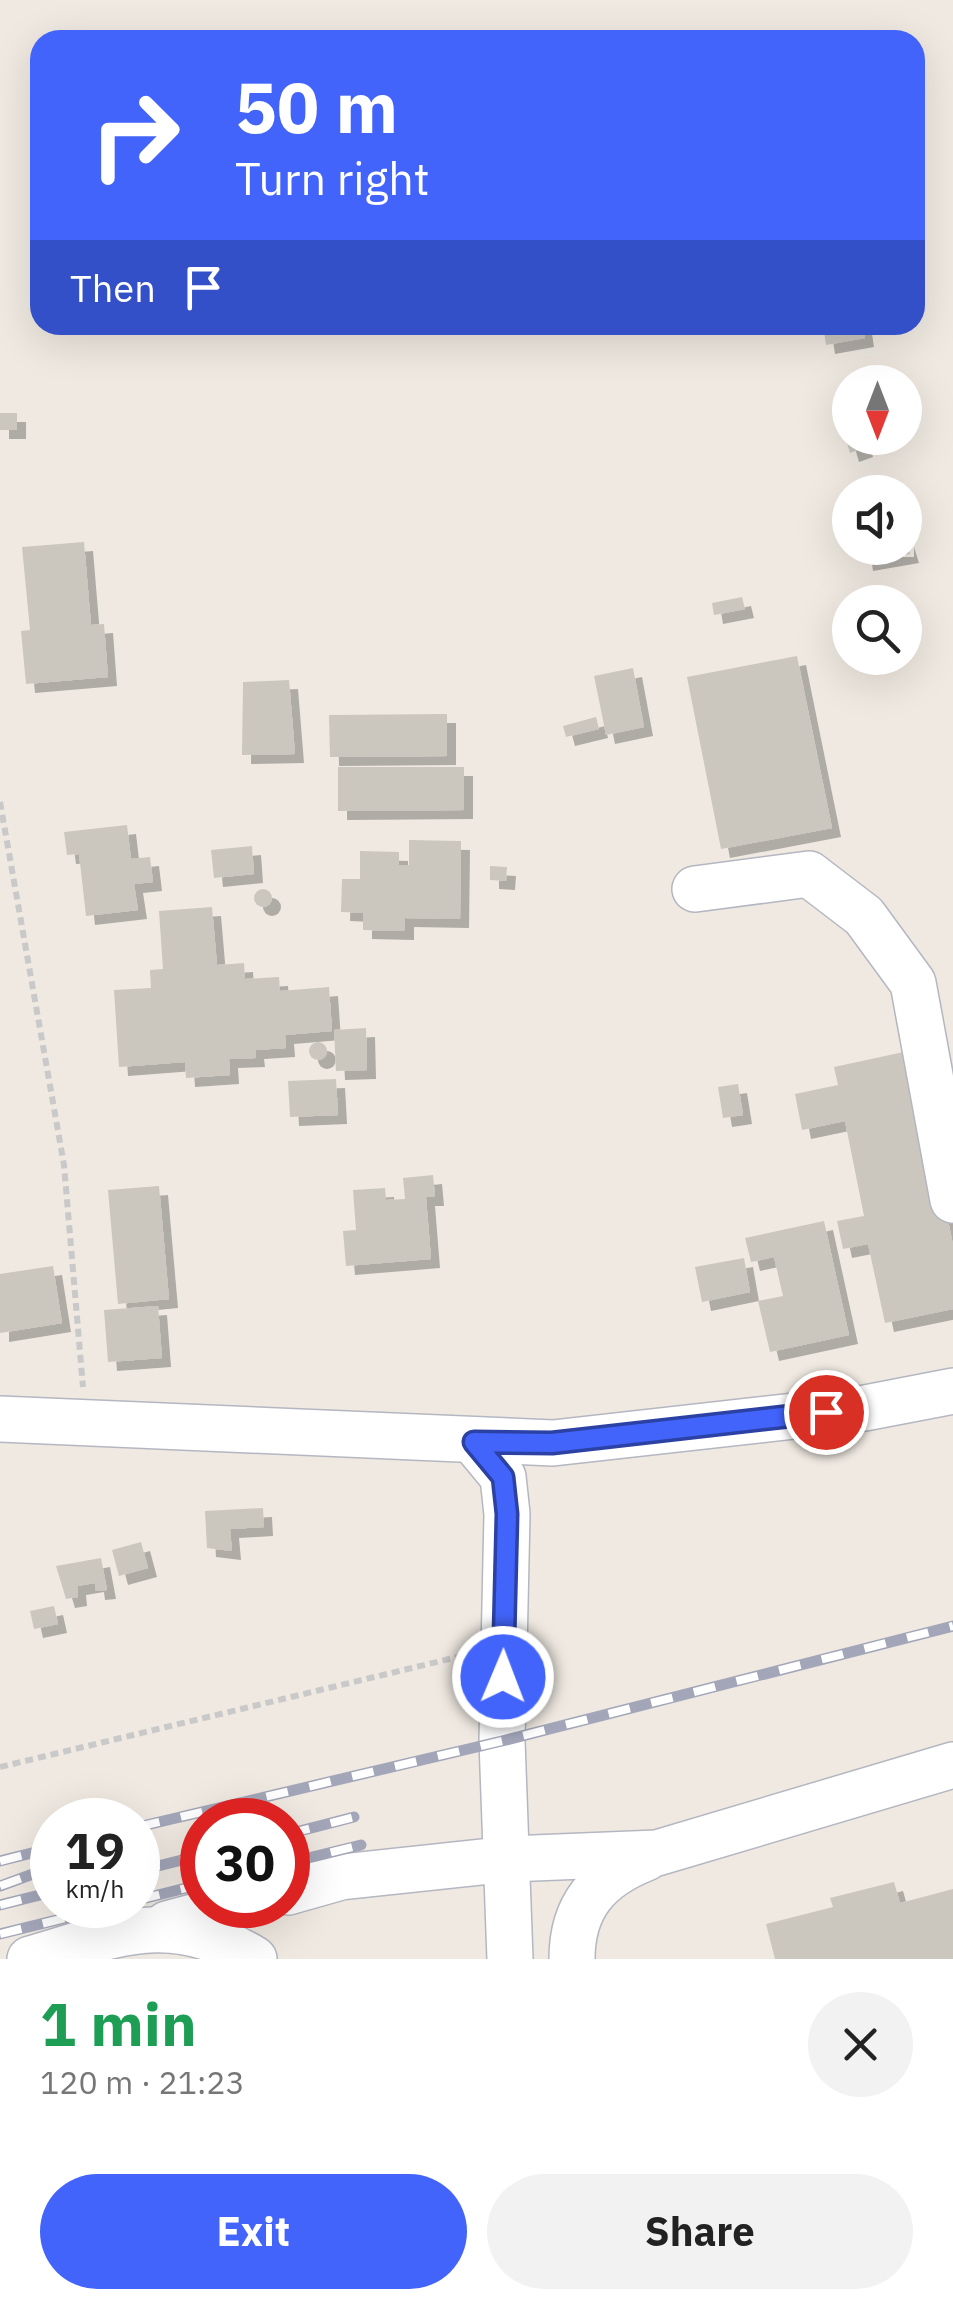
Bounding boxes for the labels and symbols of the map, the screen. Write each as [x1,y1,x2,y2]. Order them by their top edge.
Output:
north arrow [832,365,922,455]
pin [784,1370,869,1455]
position arrow [451,1625,555,1729]
speed limit sign: 30 [180,1798,310,1928]

